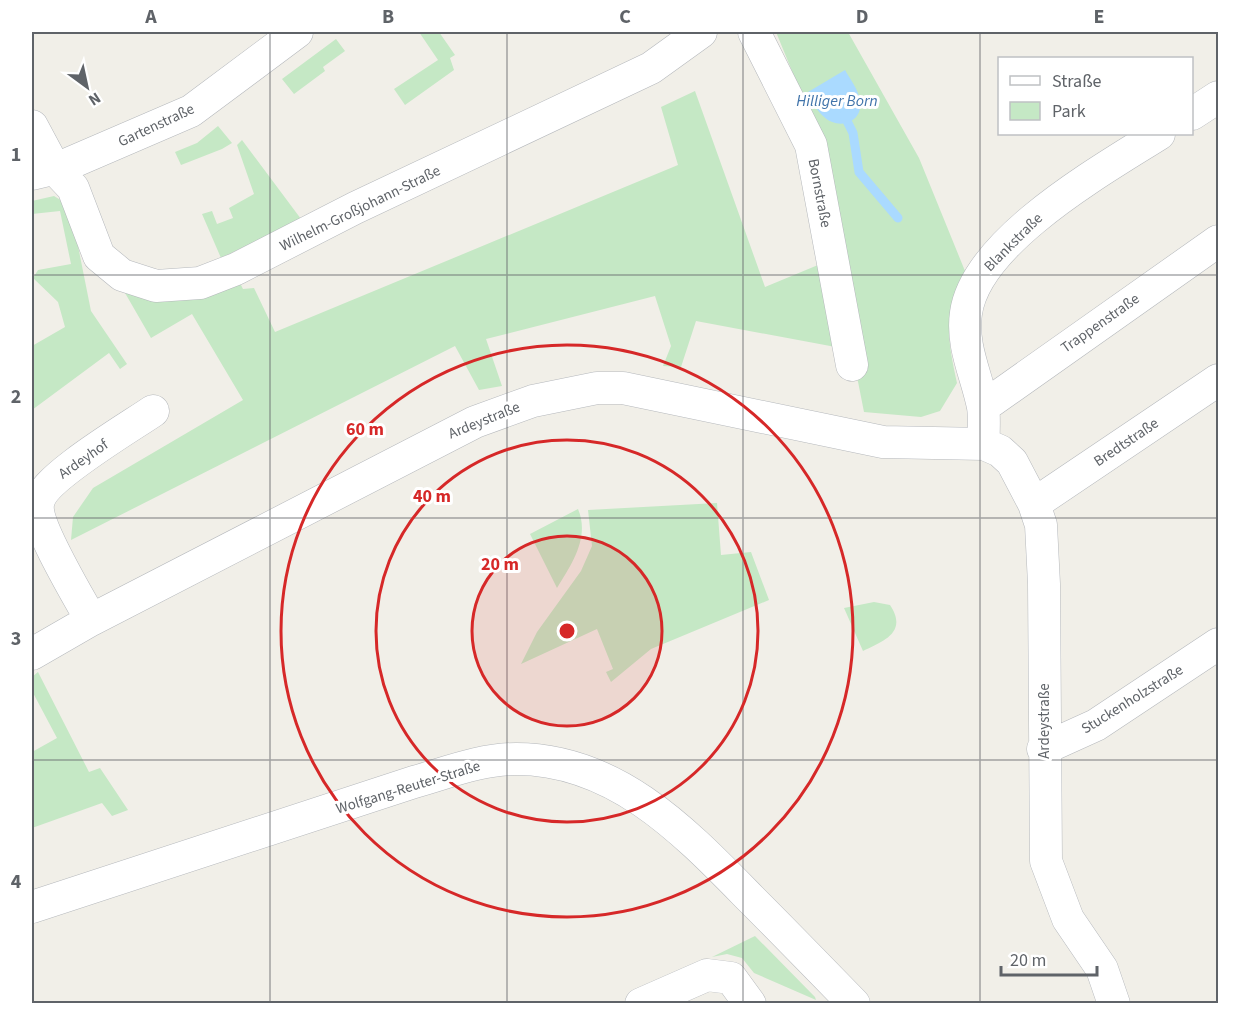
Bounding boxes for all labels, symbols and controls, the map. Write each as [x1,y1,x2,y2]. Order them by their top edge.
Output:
text: A [144,3,157,31]
text: B [382,3,394,31]
text: C [619,3,631,31]
text: D [856,3,868,31]
text: E [1094,3,1104,31]
north arrow [57,57,117,117]
legend [998,57,1193,135]
text: Straße [1052,69,1102,94]
text: N [84,87,105,111]
water label: Hilliger Born [796,90,878,112]
street label: Gartenstraße [115,99,198,152]
text: Park [1052,99,1086,124]
text: 1 [11,141,21,169]
street label: Bornstraße [803,157,836,229]
street label: Wilhelm-Großjohann-Straße [276,160,444,257]
street label: Blankstraße [979,208,1047,276]
street label: Trappenstraße [1057,289,1144,358]
text: 2 [11,383,21,411]
street label: Ardeystraße [445,397,523,444]
street label: Bredtstraße [1090,413,1163,472]
text: 60 m [346,417,384,442]
street label: Ardeyhof [54,434,113,484]
text: 40 m [413,484,451,509]
text: 20 m [481,552,519,577]
centre of rings [557,621,577,641]
text: 3 [11,625,21,653]
street label: Stuckenholzstraße [1077,660,1187,739]
street label: Ardeystraße [1034,683,1055,759]
street label: Wolfgang-Reuter-Straße [333,756,483,819]
text: 4 [11,868,22,896]
scale bar [1001,939,1097,977]
text: 20 m [1010,948,1046,973]

